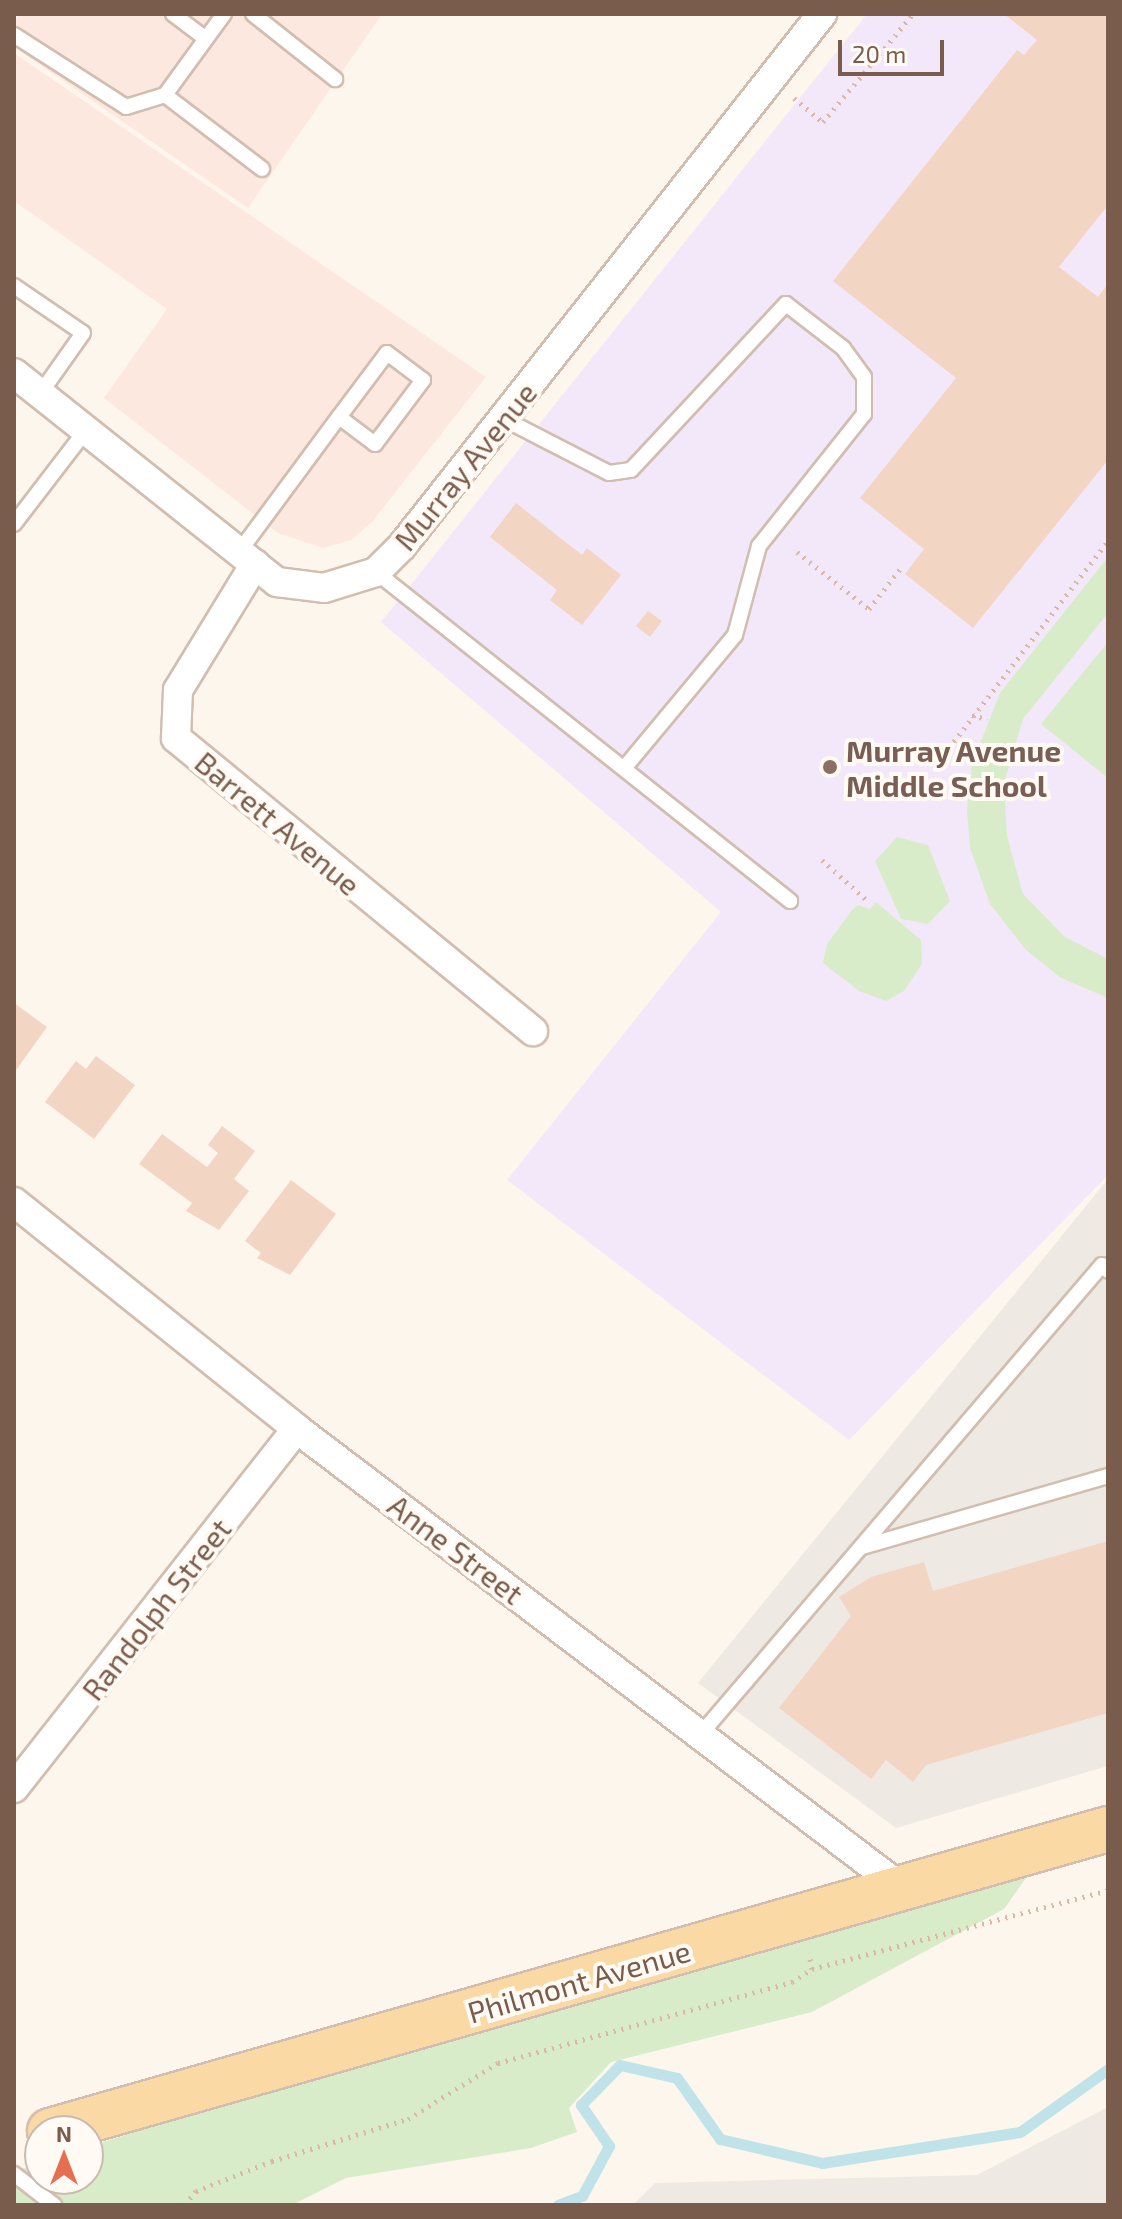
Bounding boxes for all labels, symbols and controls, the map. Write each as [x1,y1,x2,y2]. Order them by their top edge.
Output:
scale bar [842,24,948,74]
text: 20 m [852,39,906,68]
street label: Murray Avenue [386,374,544,558]
place label: Murray Avenue Middle School [846,732,1063,802]
street label: Barrett Avenue [188,743,368,903]
marker: Murray Avenue Middle School [821,758,839,776]
street label: Anne Street [381,1487,531,1611]
street label: Randolph Street [74,1511,238,1707]
street label: Philmont Avenue [463,1932,695,2030]
north arrow [24,2115,104,2195]
text: N [56,2120,72,2146]

